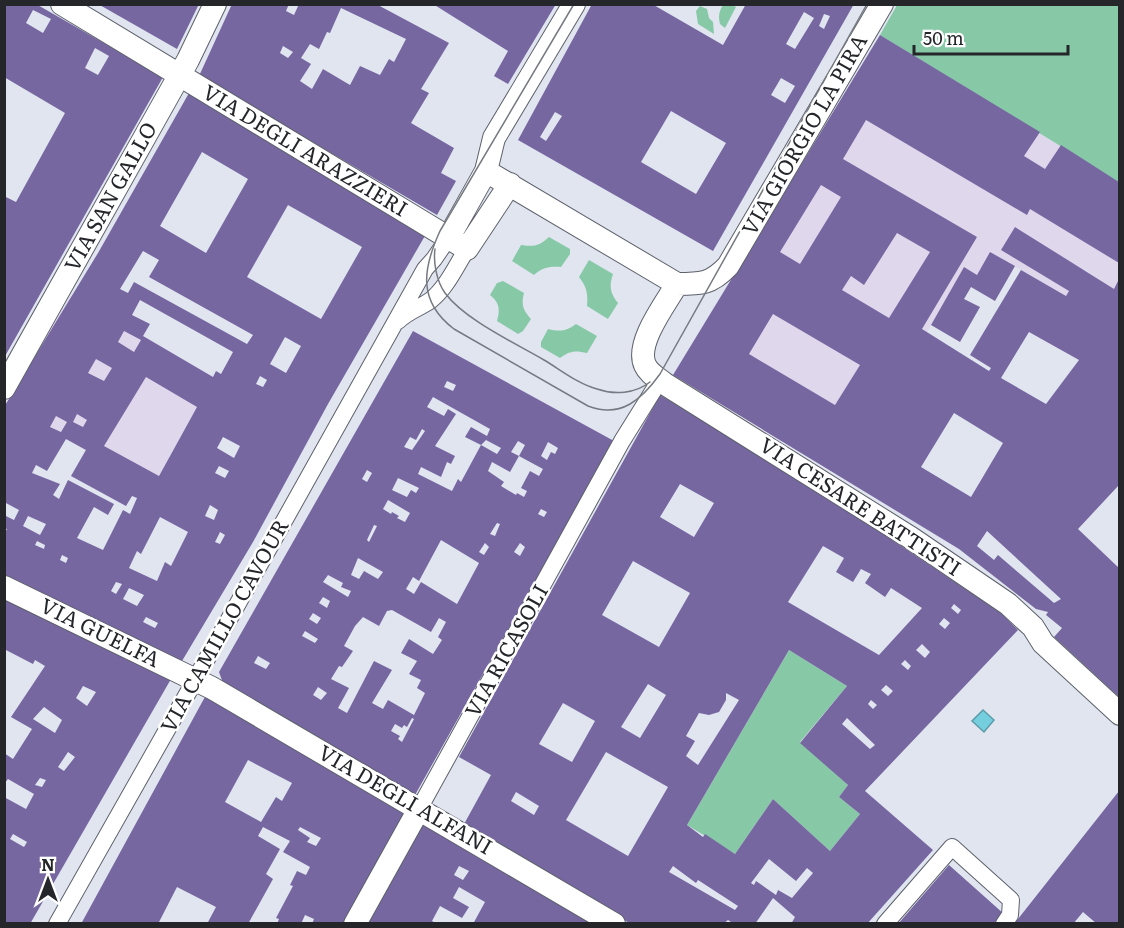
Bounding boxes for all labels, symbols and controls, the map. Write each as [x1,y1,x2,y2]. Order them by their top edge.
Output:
scale bar [914,18,1068,56]
text: 50 m [923,24,964,51]
street label: VIA GIORGIO LA PIRA [732,27,874,240]
street label: VIA DEGLI ARAZZIERI [198,75,415,223]
street label: VIA SAN GALLO [55,115,163,276]
street label: VIA CESARE BATTISTI [754,428,968,582]
street label: VIA CAMILLO CAVOUR [151,512,295,737]
street label: VIA RICASOLI [455,578,554,722]
street label: VIA GUELFA [36,588,167,673]
street label: VIA DEGLI ALFANI [313,735,499,860]
north arrow [18,850,78,910]
text: N [41,852,55,876]

